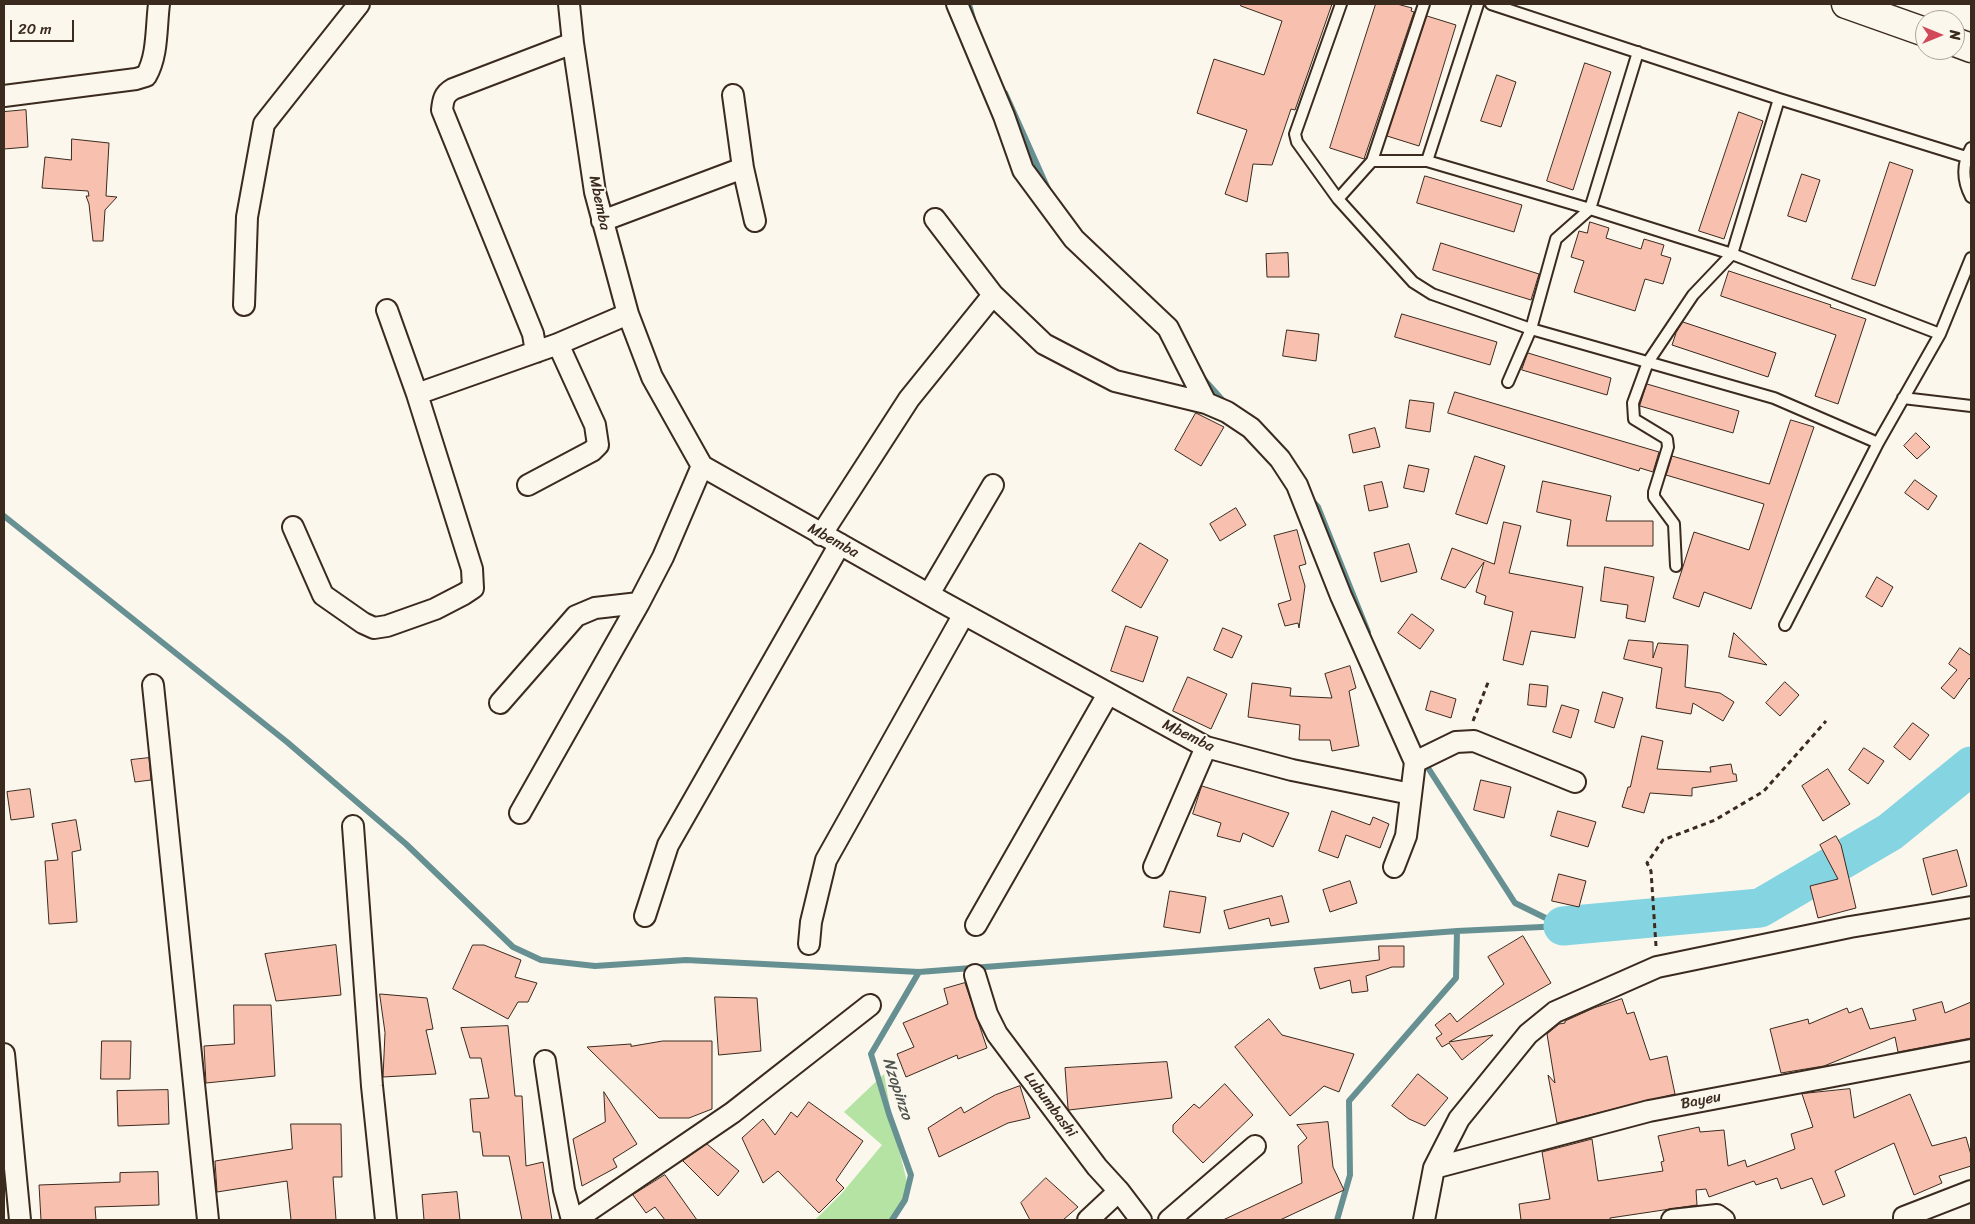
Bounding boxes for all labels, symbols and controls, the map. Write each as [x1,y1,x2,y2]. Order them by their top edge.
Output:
scale bar [12,10,76,42]
north arrow [1915,10,1965,60]
text: 20 m [18,16,52,42]
text: N [1942,30,1967,40]
street label: Mbemba [584,174,614,232]
street label: Mbemba [804,520,862,562]
street label: Mbemba [1159,716,1217,756]
water label: Nzopinzo [878,1056,916,1122]
street label: Lubumbashi [1020,1069,1080,1141]
street label: Bayeu [1679,1088,1723,1114]

